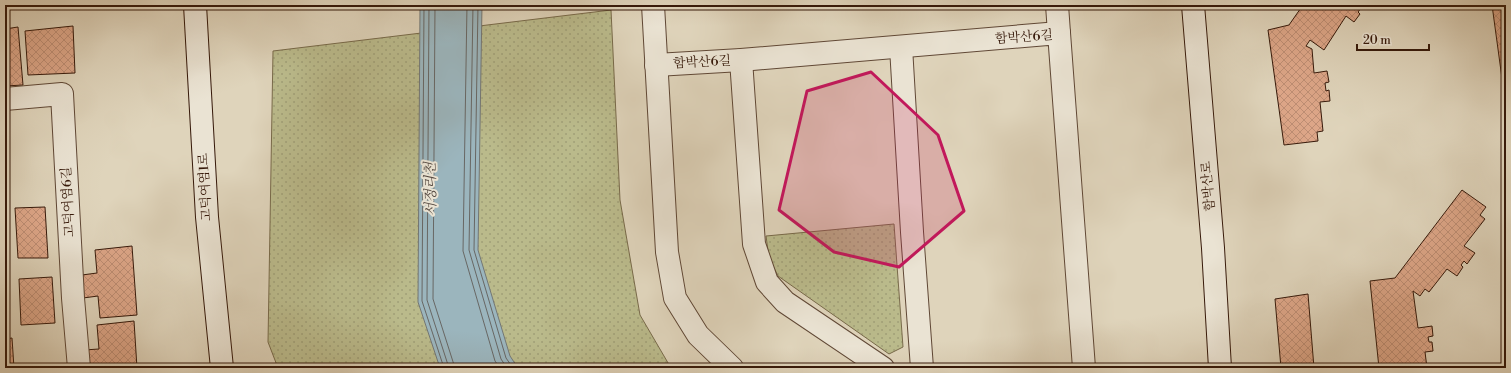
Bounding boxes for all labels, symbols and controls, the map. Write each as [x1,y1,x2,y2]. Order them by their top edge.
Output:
scale bar [1357,26,1429,52]
street label: 함박산6길 [994,27,1054,47]
text: 20 m [1363,33,1391,48]
street label: 함박산6길 [673,52,731,72]
street label: 고덕여염1로 [195,152,215,222]
water label: 서정리천 [422,160,440,216]
street label: 함박산로 [1198,160,1218,212]
street label: 고덕여염6길 [58,166,78,238]

